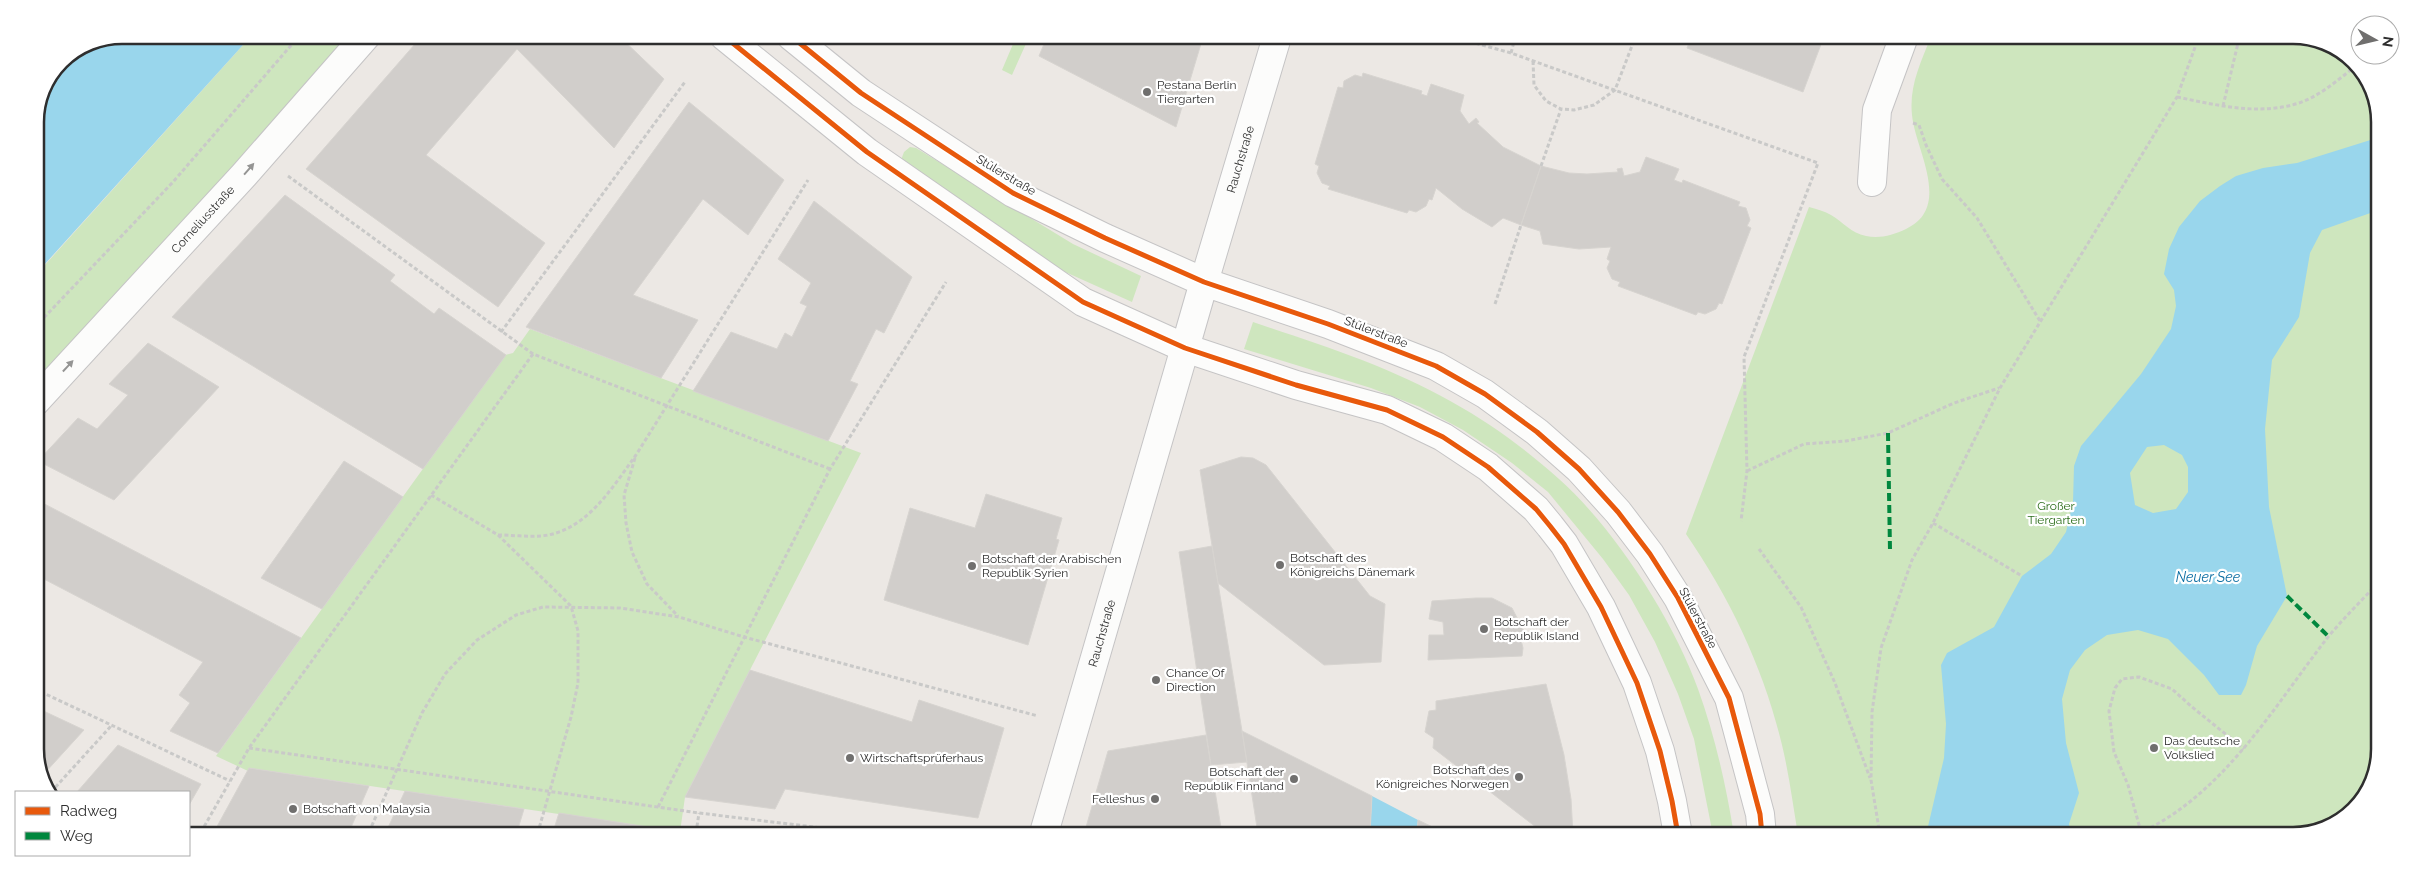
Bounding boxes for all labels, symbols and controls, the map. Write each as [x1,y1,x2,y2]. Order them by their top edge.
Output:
north arrow [2350,15,2400,65]
text: N [2379,35,2397,48]
place label: Pestana Berlin Tiergarten [1157,78,1236,106]
marker: Pestana Berlin Tiergarten [1141,86,1153,98]
street label: Rauchstraße [1224,124,1257,195]
street label: Stülerstraße [974,152,1038,198]
one-way arrow [244,162,255,175]
street label: Corneliusstraße [168,183,237,256]
street label: Stülerstraße [1342,313,1410,351]
one-way arrow [62,360,74,372]
park label: Großer Tiergarten [2027,499,2085,527]
place label: Botschaft des Königreichs Dänemark [1290,551,1416,579]
place label: Botschaft der Arabischen Republik Syrien [982,552,1121,580]
marker: Botschaft des Königreichs Dänemark [1274,559,1286,571]
marker: Botschaft der Arabischen Republik Syrien [966,560,978,572]
water label: Neuer See [2176,569,2241,585]
street label: Stülerstraße [1676,585,1720,651]
street label: Rauchstraße [1086,598,1118,668]
place label: Botschaft der Republik Island [1494,615,1579,643]
marker: Botschaft der Republik Island [1478,623,1490,635]
place label: Chance Of Direction [1166,666,1225,694]
marker: Chance Of Direction [1150,674,1162,686]
place label: Das deutsche Volkslied [2164,734,2240,762]
marker: Das deutsche Volkslied [2148,742,2160,754]
place label: Wirtschaftsprüferhaus [860,751,983,765]
marker: Wirtschaftsprüferhaus [844,752,856,764]
place label: Botschaft des Königreiches Norwegen [1376,763,1509,791]
place label: Botschaft der Republik Finnland [1184,765,1285,793]
marker: Botschaft des Königreiches Norwegen [1513,771,1525,783]
marker: Botschaft der Republik Finnland [1288,773,1300,785]
legend [15,791,190,856]
place label: Felleshus [1092,792,1145,806]
marker: Felleshus [1149,793,1161,805]
text: Radweg [60,802,117,820]
place label: Botschaft von Malaysia [303,802,430,816]
marker: Botschaft von Malaysia [287,803,299,815]
text: Weg [60,827,93,845]

